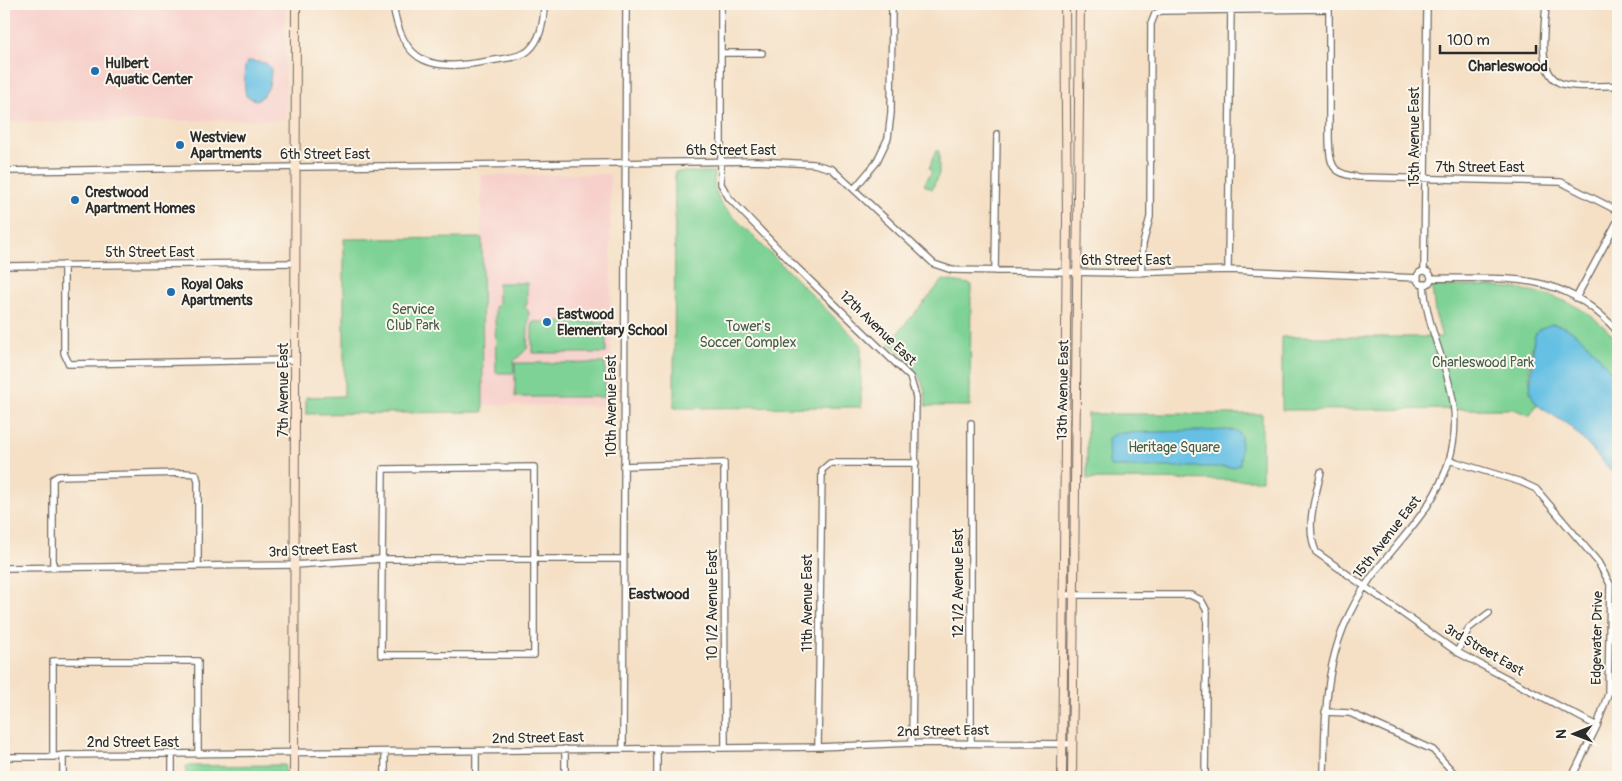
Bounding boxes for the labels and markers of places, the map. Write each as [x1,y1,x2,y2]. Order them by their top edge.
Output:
place label: Hulbert Aquatic Center [105,55,194,88]
marker: Hulbert Aquatic Center [89,65,101,77]
place label: Westview Apartments [190,129,262,162]
marker: Westview Apartments [174,139,186,151]
place label: Crestwood Apartment Homes [85,184,196,217]
marker: Crestwood Apartment Homes [69,194,81,206]
place label: Royal Oaks Apartments [181,276,253,309]
marker: Royal Oaks Apartments [165,286,177,298]
place label: Eastwood Elementary School [557,306,668,339]
marker: Eastwood Elementary School [541,316,553,328]

